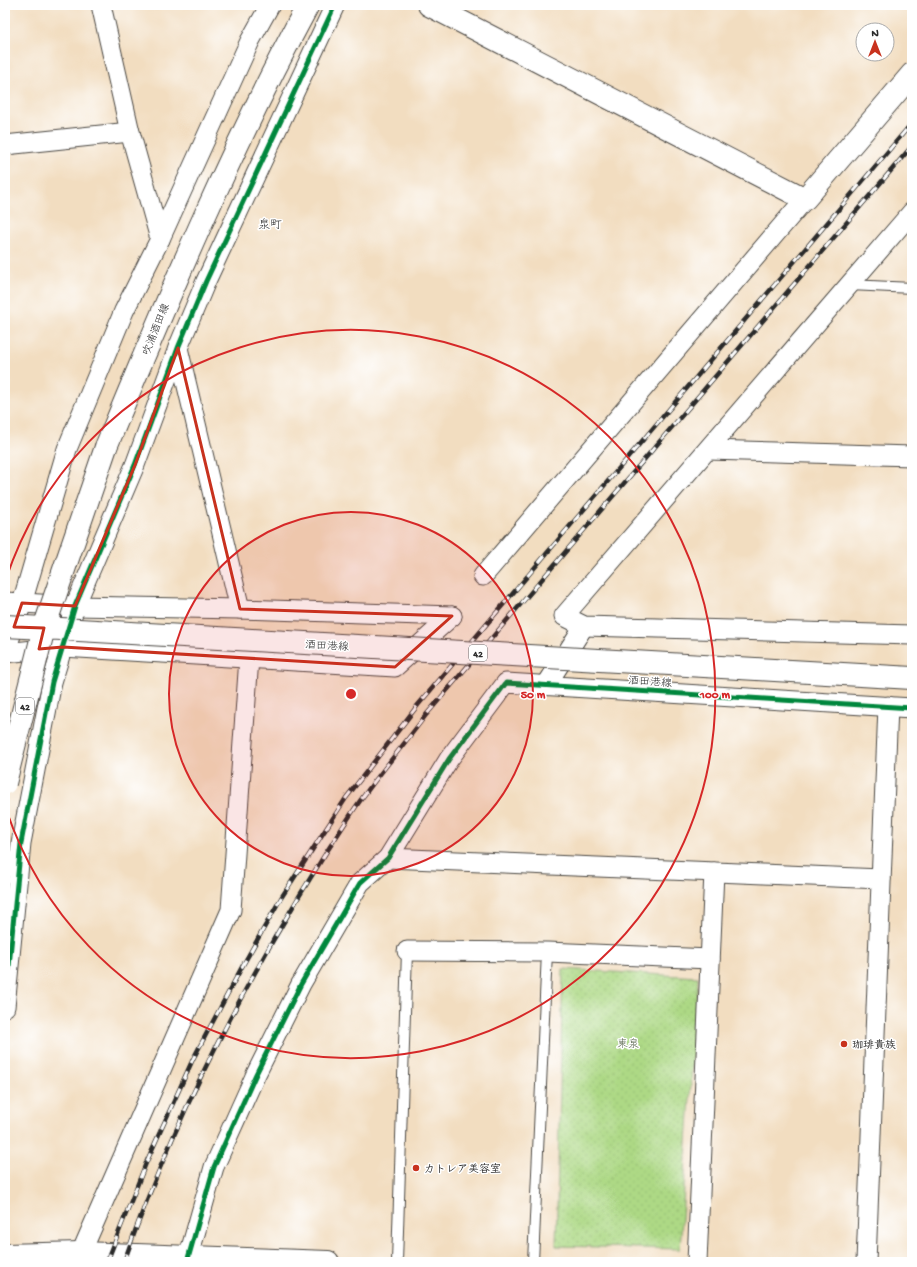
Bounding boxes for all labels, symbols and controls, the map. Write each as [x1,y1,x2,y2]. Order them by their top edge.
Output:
north arrow [855,22,895,62]
text: N [871,28,879,40]
district label: 泉町 [258,218,282,233]
street label: 吹浦酒田線 [140,302,173,357]
street label: 酒田港線 [305,639,349,654]
road number: 42 [469,645,487,661]
street label: 酒田港線 [627,674,672,691]
centre of rings [344,687,358,701]
text: 50 m [521,689,546,703]
text: 100 m [699,689,730,703]
road number: 42 [16,698,34,714]
park label: 東泉 [617,1038,639,1051]
marker: 珈琲貴族 [839,1039,849,1049]
place label: 珈琲貴族 [852,1039,896,1052]
marker: カトレア美容室 [411,1163,421,1173]
place label: カトレア美容室 [424,1163,501,1176]

